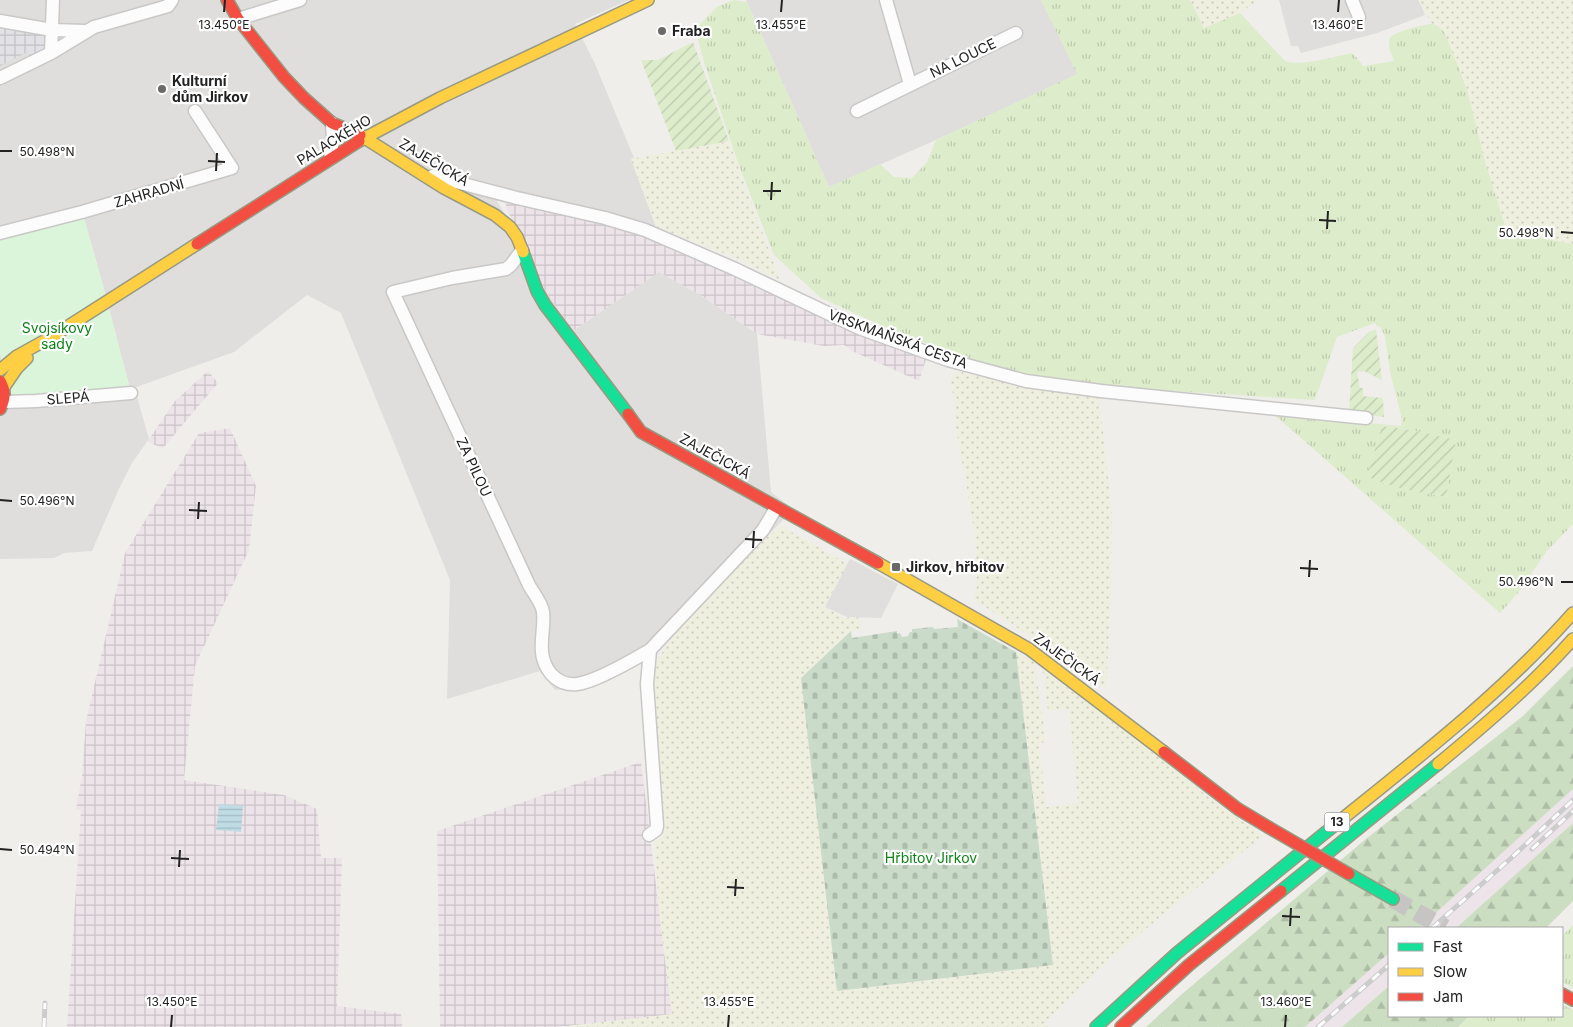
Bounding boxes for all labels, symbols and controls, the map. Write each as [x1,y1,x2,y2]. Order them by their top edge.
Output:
text: 13.450°E [199,17,249,32]
text: 13.455°E [756,17,806,32]
text: 13.460°E [1313,17,1363,32]
place label: Fraba [672,22,711,39]
marker: Fraba [656,25,668,37]
street label: NA LOUCE [927,34,999,81]
place label: Kulturní dům Jirkov [172,72,249,105]
marker: Kulturní dům Jirkov [156,83,168,95]
street label: PALACKÉHO [293,111,374,168]
street label: ZAJEČICKÁ [396,134,472,189]
text: 50.498°N [20,144,74,159]
street label: ZAHRADNÍ [112,174,186,211]
text: 50.498°N [1499,225,1553,240]
street label: VRSKMAŇSKÁ CESTA [826,305,970,372]
park label: Svojsíkovy sady [22,319,92,352]
street label: SLEPÁ [46,387,90,408]
street label: ZAJEČICKÁ [677,429,754,482]
street label: ZA PILOU [453,434,496,499]
text: 50.496°N [19,493,75,508]
place label: Jirkov, hřbitov [906,558,1005,575]
marker: Jirkov, hřbitov [890,561,902,573]
text: 50.496°N [1498,574,1554,589]
street label: ZAJEČICKÁ [1031,629,1104,689]
road number: 13 [1324,812,1350,832]
text: 50.494°N [19,842,75,857]
park label: Hřbitov Jirkov [885,849,977,866]
legend [1388,927,1563,1017]
text: Fast [1433,937,1463,956]
text: Slow [1433,962,1467,981]
text: Jam [1433,987,1463,1006]
text: 13.450°E [147,994,197,1009]
text: 13.455°E [704,994,754,1009]
text: 13.460°E [1261,994,1311,1009]

